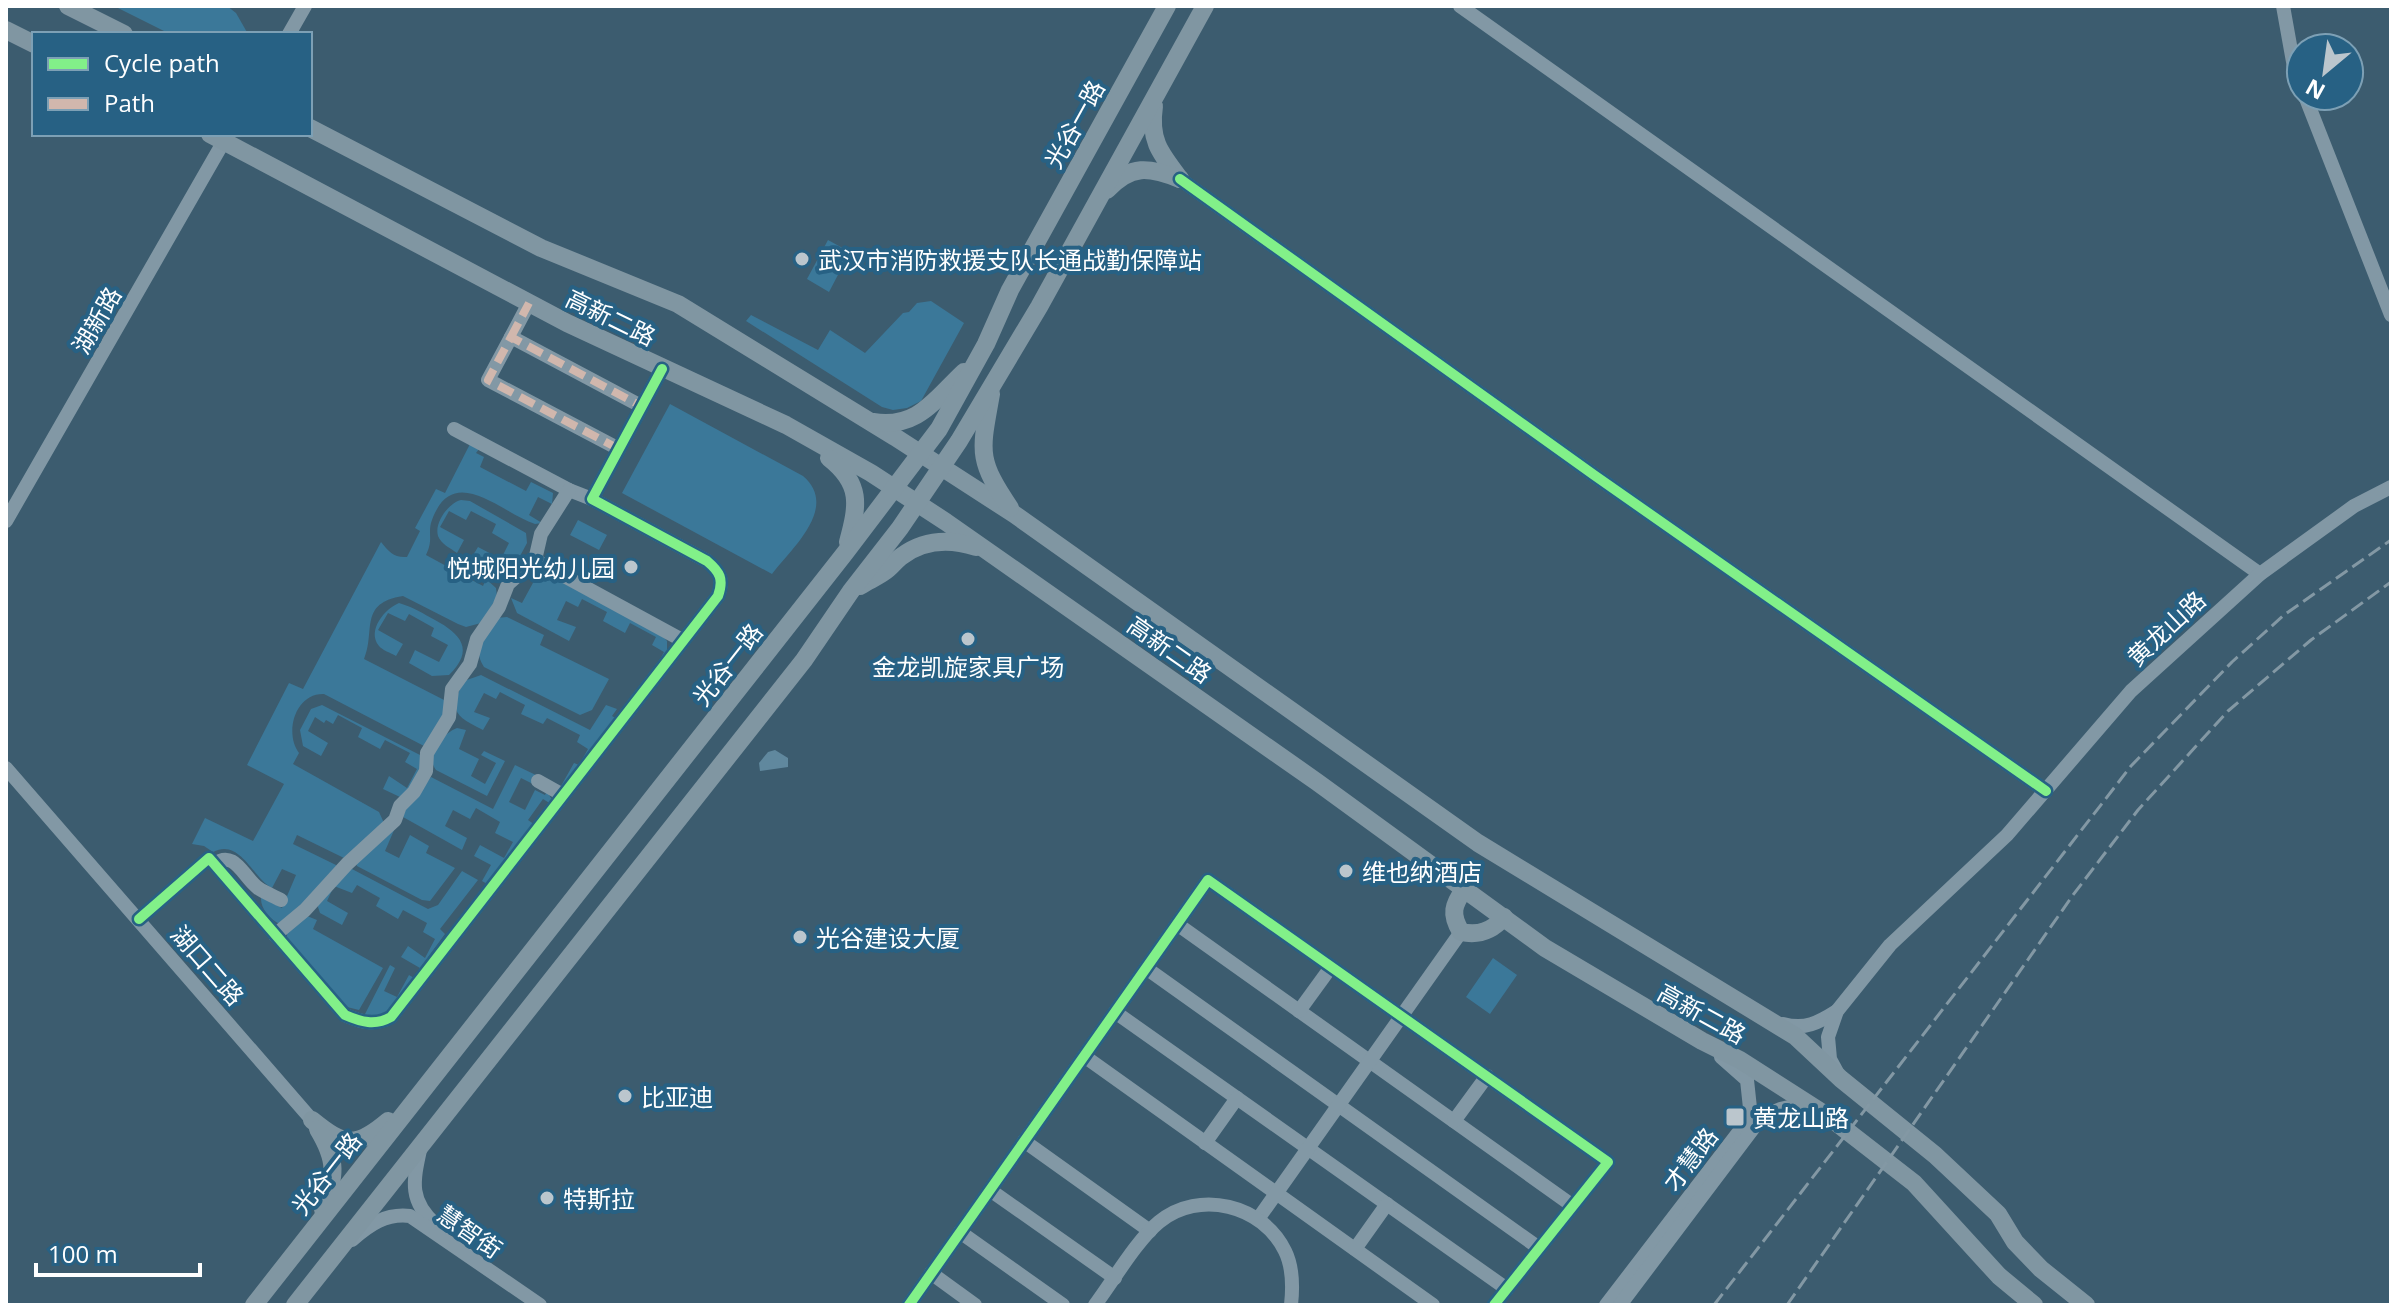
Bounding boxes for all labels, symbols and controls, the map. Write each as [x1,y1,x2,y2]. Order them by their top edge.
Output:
legend [32,32,312,136]
north arrow [2285,32,2365,112]
text: Cycle path [104,46,220,79]
text: N [2300,73,2330,108]
street label: 光谷一路 [1036,74,1112,174]
text: Path [104,86,155,119]
place label: 武汉市消防救援支队长通战勤保障站 [818,243,1202,276]
marker: 武汉市消防救援支队长通战勤保障站 [793,250,811,268]
street label: 湖新路 [64,281,128,359]
street label: 高新二路 [561,281,661,353]
place label: 悦城阳光幼儿园 [447,551,615,584]
marker: 悦城阳光幼儿园 [622,558,640,576]
street label: 黄龙山路 [2120,583,2212,673]
street label: 高新二路 [1121,608,1219,690]
street label: 光谷一路 [684,616,770,712]
marker: 金龙凯旋家具广场 [959,630,977,648]
place label: 金龙凯旋家具广场 [872,650,1064,683]
place label: 维也纳酒店 [1362,855,1482,888]
marker: 维也纳酒店 [1337,862,1355,880]
street label: 湖口二路 [164,918,252,1012]
place label: 光谷建设大厦 [816,921,960,954]
marker: 光谷建设大厦 [791,928,809,946]
street label: 高新二路 [1652,975,1752,1051]
place label: 比亚迪 [641,1080,713,1113]
marker: 比亚迪 [616,1087,634,1105]
place label: 黄龙山路 [1753,1101,1849,1134]
marker: 黄龙山路 [1724,1106,1746,1128]
street label: 才慧路 [1655,1120,1725,1198]
street label: 光谷一路 [283,1125,369,1221]
place label: 特斯拉 [563,1182,635,1215]
marker: 特斯拉 [538,1189,556,1207]
street label: 慧智街 [431,1197,509,1265]
scale bar [36,1227,200,1277]
text: 100 m [48,1237,118,1270]

